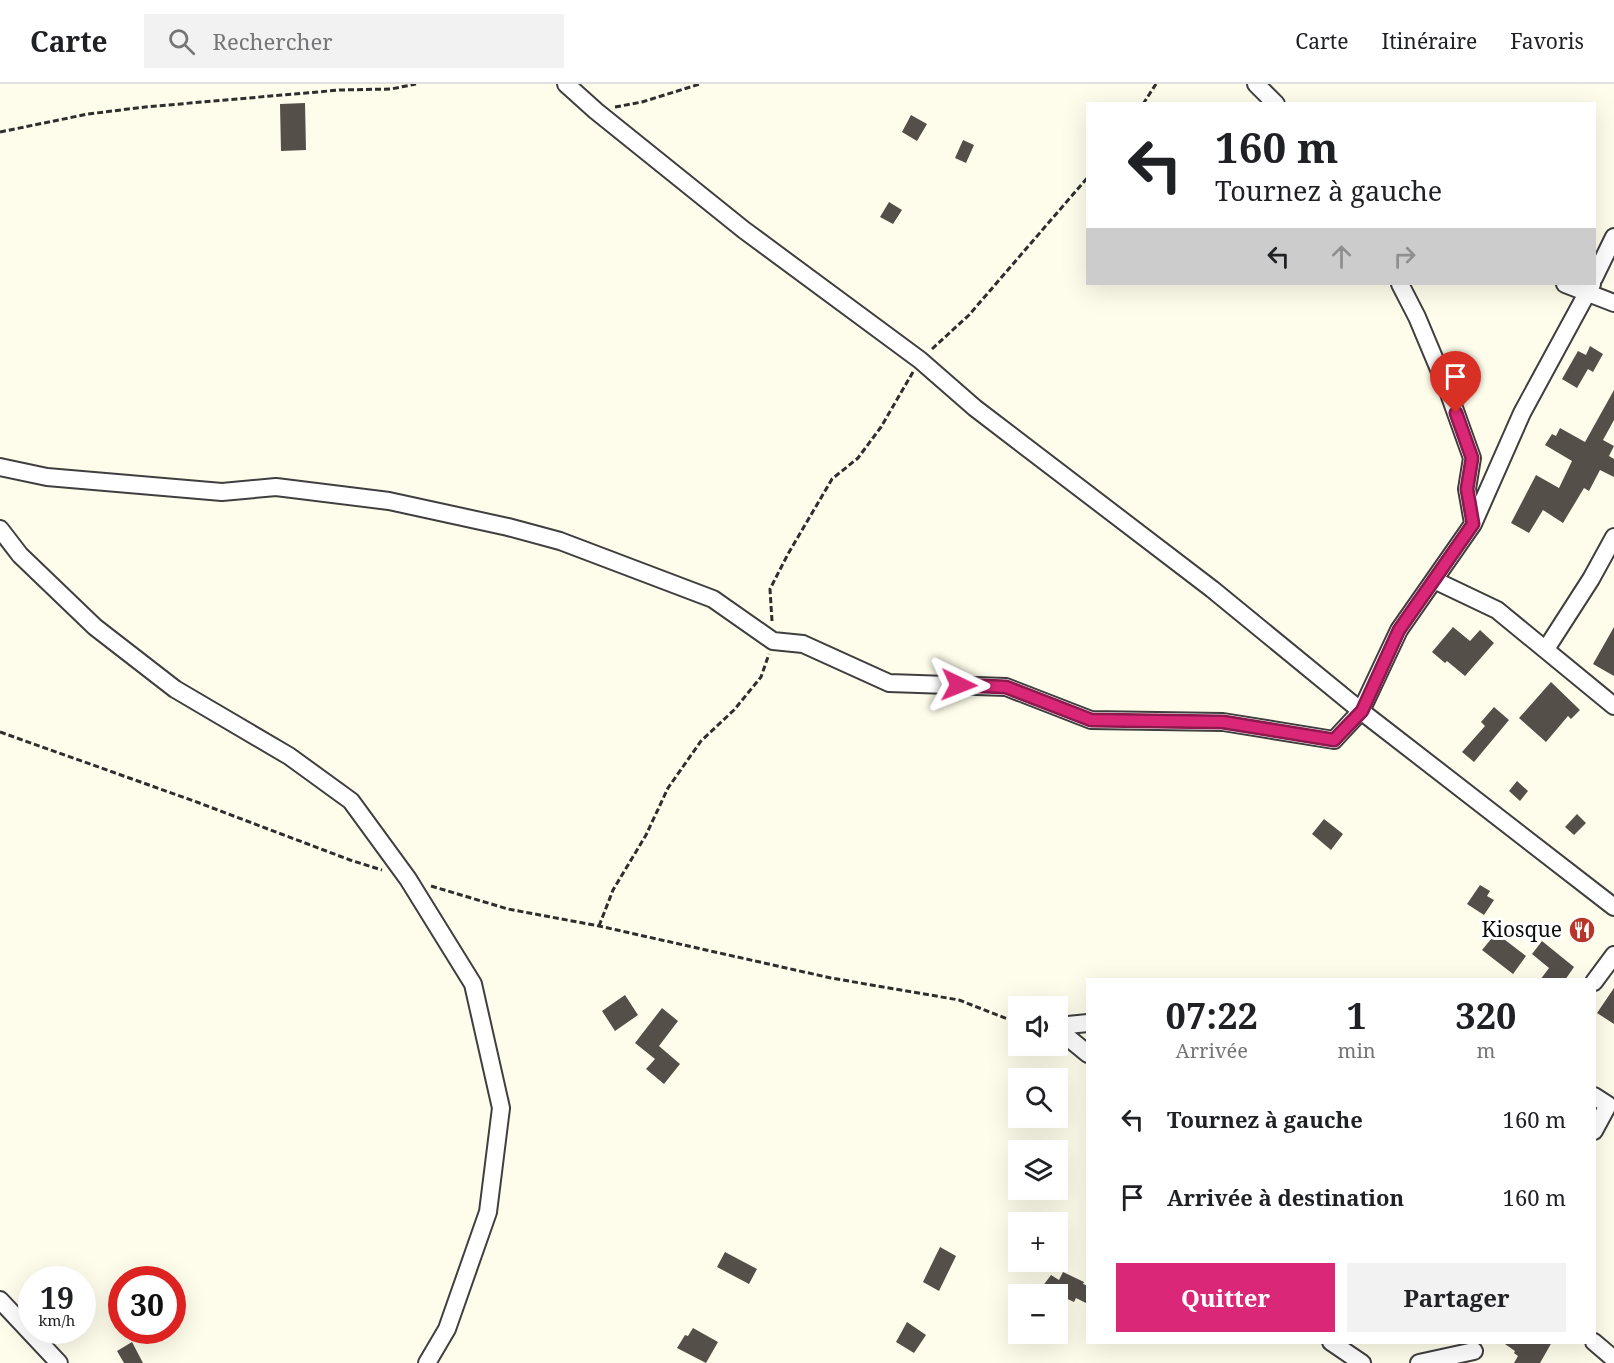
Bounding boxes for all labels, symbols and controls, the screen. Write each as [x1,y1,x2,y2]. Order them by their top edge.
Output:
search box [144,14,564,68]
text: Carte [30,22,108,60]
icon: search [165,25,198,58]
text: Rechercher [213,26,333,56]
text: Carte [1295,27,1349,55]
text: Itinéraire [1382,27,1477,55]
text: Favoris [1510,27,1584,55]
text: 160 m [1215,118,1339,175]
icon: left [1116,126,1194,204]
text: Tournez à gauche [1215,172,1442,209]
icon: left [1262,240,1295,273]
icon: ahead [1325,240,1358,273]
icon: right [1388,240,1421,273]
pin [1430,351,1481,413]
icon: arrive [1439,360,1472,393]
position arrow [927,653,991,717]
place label: Kiosque [1482,915,1562,943]
restaurant icon: Kiosque [1567,915,1597,945]
text: 07:22 [1166,991,1258,1040]
text: 1 [1346,991,1367,1040]
text: 320 [1455,991,1516,1040]
map controls [1008,996,1068,1344]
button: sound [1008,996,1068,1056]
text: Arrivée [1176,1037,1248,1064]
text: min [1338,1037,1376,1064]
text: m [1476,1037,1495,1064]
button: search [1008,1068,1068,1128]
icon: left [1116,1103,1149,1136]
text: Tournez à gauche [1167,1104,1363,1134]
text: 160 m [1503,1104,1566,1134]
button: layers [1008,1140,1068,1200]
icon: arrive [1116,1181,1149,1214]
text: Arrivée à destination [1167,1182,1404,1212]
text: 160 m [1503,1182,1566,1212]
button: + [1008,1212,1068,1272]
button: Quitter [1116,1263,1335,1332]
button: Partager [1347,1263,1566,1332]
speed limit sign: 30 [108,1266,186,1344]
text: 19 [40,1277,74,1318]
button: − [1008,1284,1068,1344]
text: km/h [39,1310,75,1330]

